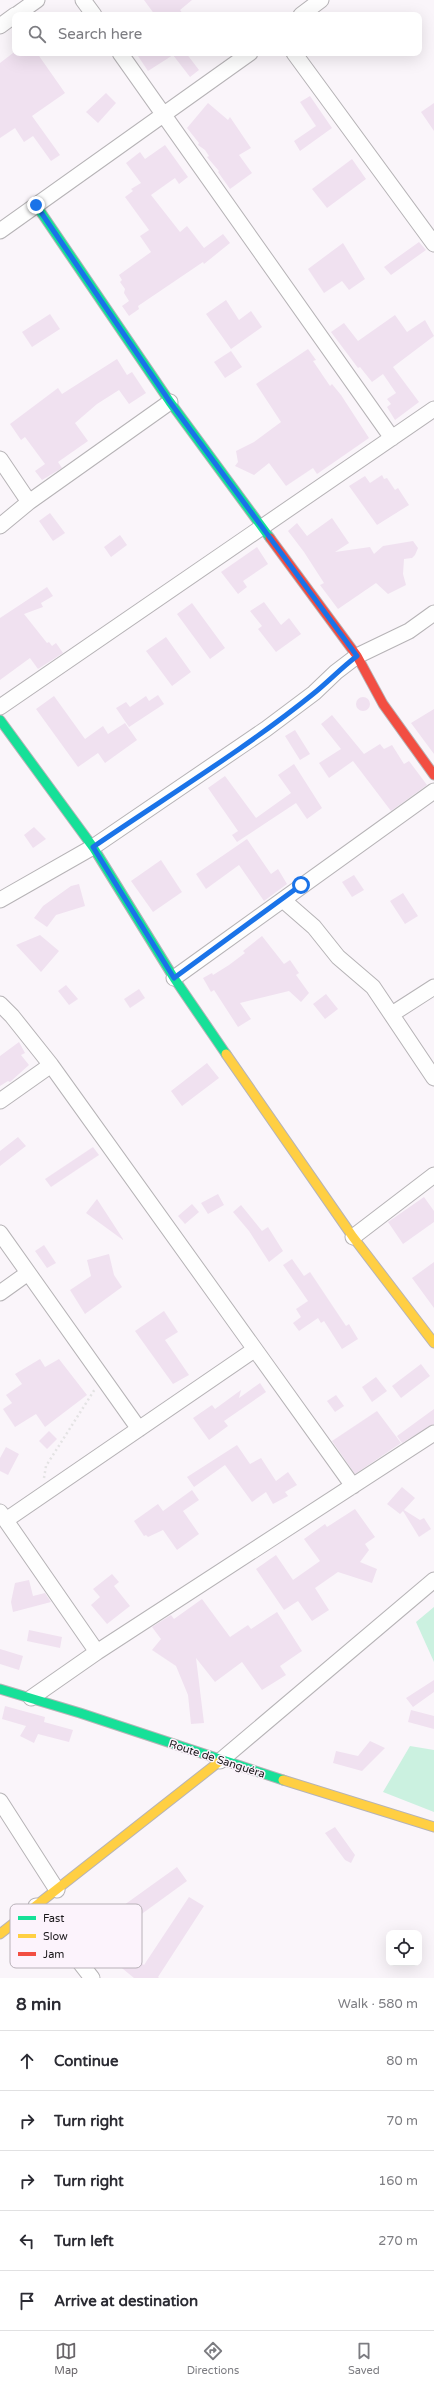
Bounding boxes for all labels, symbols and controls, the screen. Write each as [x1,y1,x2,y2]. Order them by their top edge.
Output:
search box [12,12,422,56]
icon: search [26,23,48,45]
text: Search here [58,25,142,43]
route end [27,196,45,214]
route start [292,876,310,894]
street label: Route de Sanguéra [167,1737,267,1781]
legend [10,1904,142,1968]
text: Fast [43,1912,64,1925]
text: Slow [43,1930,68,1943]
map controls [386,1930,422,1966]
button: locate [386,1930,422,1966]
text: Jam [43,1948,64,1961]
text: 8 min [16,1994,61,2015]
text: Walk · 580 m [338,1996,418,2012]
icon: ahead [16,2050,38,2072]
text: Continue [54,2052,118,2070]
text: 80 m [386,2053,418,2069]
icon: right [16,2110,38,2132]
text: Turn right [54,2112,124,2130]
text: 70 m [386,2113,418,2129]
icon: right [16,2170,38,2192]
text: Turn right [54,2172,124,2190]
text: 160 m [378,2173,418,2189]
icon: left [16,2230,38,2252]
text: Turn left [54,2232,114,2250]
text: 270 m [378,2233,418,2249]
icon: arrive [16,2290,38,2312]
text: Arrive at destination [54,2292,198,2310]
tab: Map [54,2340,78,2377]
tab: Directions [187,2340,239,2377]
tab: Saved [348,2340,380,2377]

